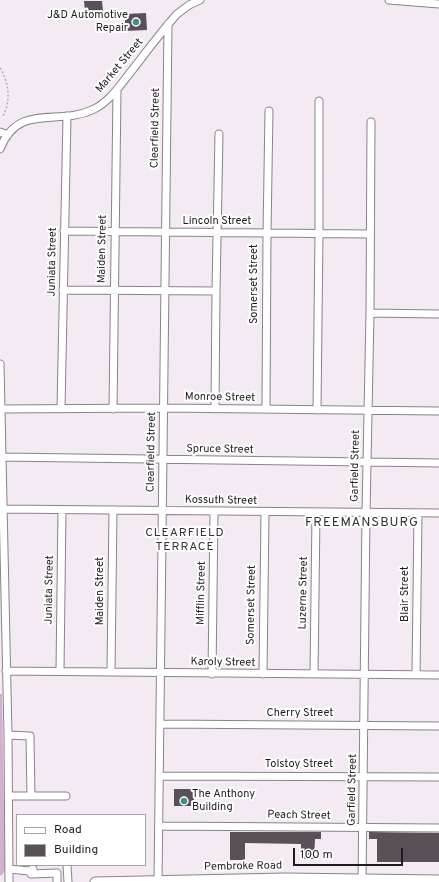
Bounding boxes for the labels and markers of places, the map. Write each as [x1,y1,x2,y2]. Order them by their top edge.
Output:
place label: J&D Automotive Repair [47,9,128,35]
marker: J&D Automotive Repair [131,17,141,27]
place label: The Anthony Building [192,788,255,814]
marker: The Anthony Building [179,796,189,806]

